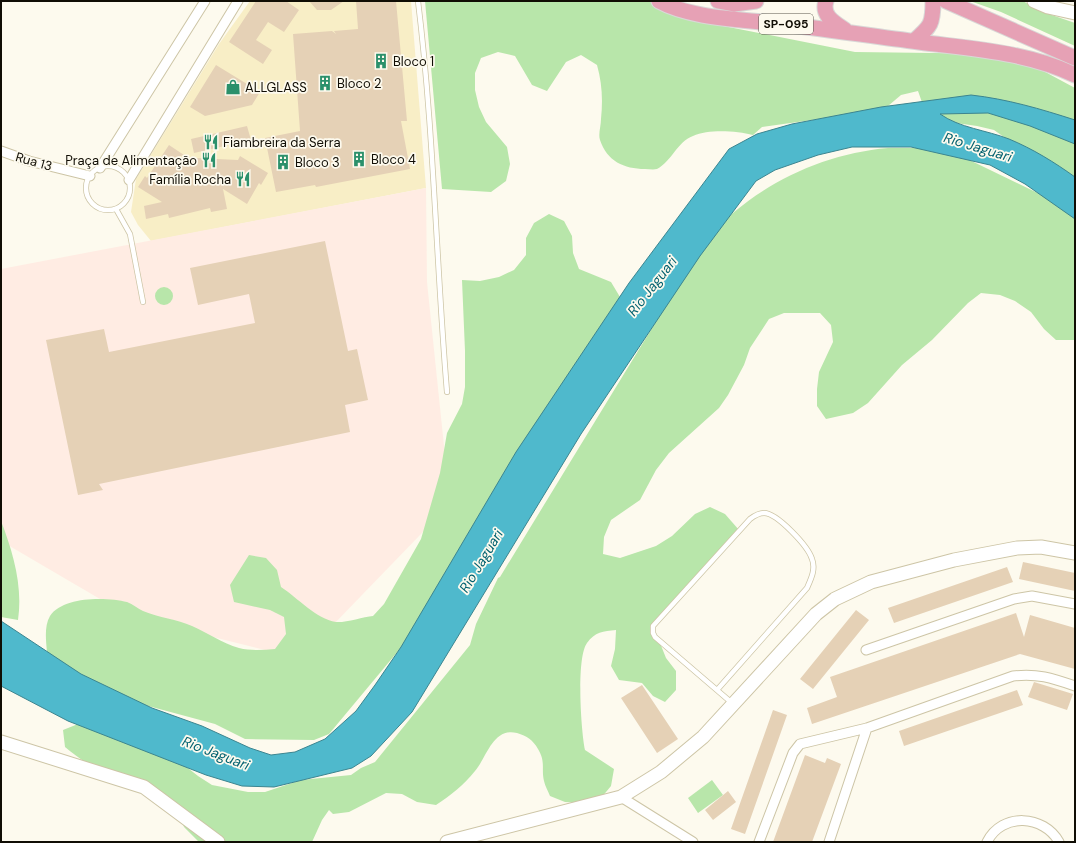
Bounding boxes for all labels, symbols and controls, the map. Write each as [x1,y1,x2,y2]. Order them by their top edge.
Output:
road number: SP-095 [759,14,813,34]
building icon: Bloco 1 [372,52,390,70]
place label: Bloco 1 [393,53,434,70]
building icon: Bloco 2 [316,74,334,92]
place label: Bloco 2 [337,75,382,92]
shop icon: ALLGLASS [224,78,242,96]
place label: ALLGLASS [245,79,307,96]
water label: Rio Jaguari [942,128,1015,166]
restaurant icon: Fiambreira da Serra [202,133,220,151]
place label: Fiambreira da Serra [223,134,341,151]
street label: Rua 13 [14,148,54,175]
building icon: Bloco 4 [350,150,368,168]
restaurant icon: Praça de Alimentação [200,151,218,169]
place label: Bloco 4 [371,151,416,168]
place label: Praça de Alimentação [65,152,197,169]
building icon: Bloco 3 [274,153,292,171]
place label: Bloco 3 [295,154,340,171]
restaurant icon: Família Rocha [234,170,252,188]
place label: Família Rocha [149,171,231,188]
water label: Rio Jaguari [623,252,681,319]
water label: Rio Jaguari [455,526,507,596]
water label: Rio Jaguari [180,732,253,774]

